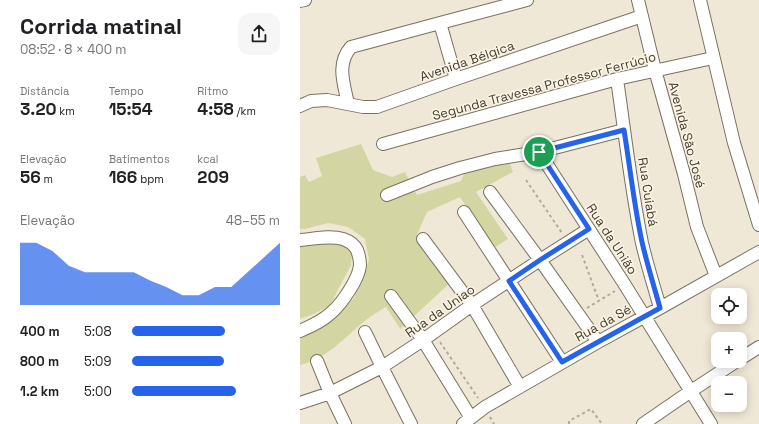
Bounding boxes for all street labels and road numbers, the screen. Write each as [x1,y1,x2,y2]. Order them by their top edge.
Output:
street label: Avenida Bélgica [417,37,517,85]
street label: Segunda Travessa Professor Ferrúcio [430,48,658,124]
street label: Avenida São José [665,80,709,190]
street label: Rua Cuiabá [634,156,662,228]
street label: Rua da União [583,200,641,278]
street label: Rua da Uniao [402,281,478,341]
street label: Rua da Sé [572,301,634,345]

